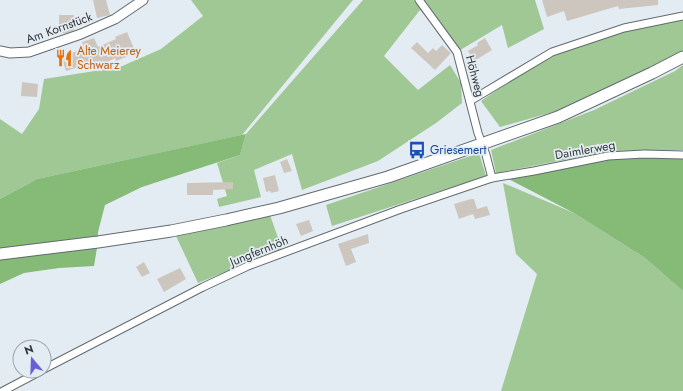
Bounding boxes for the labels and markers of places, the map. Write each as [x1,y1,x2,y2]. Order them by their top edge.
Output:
place label: Alte Meierey Schwarz [77,42,141,74]
restaurant icon: Alte Meierey Schwarz [54,48,74,68]
bus stop icon: Griesemert [407,140,427,160]
place label: Griesemert [430,141,486,159]

